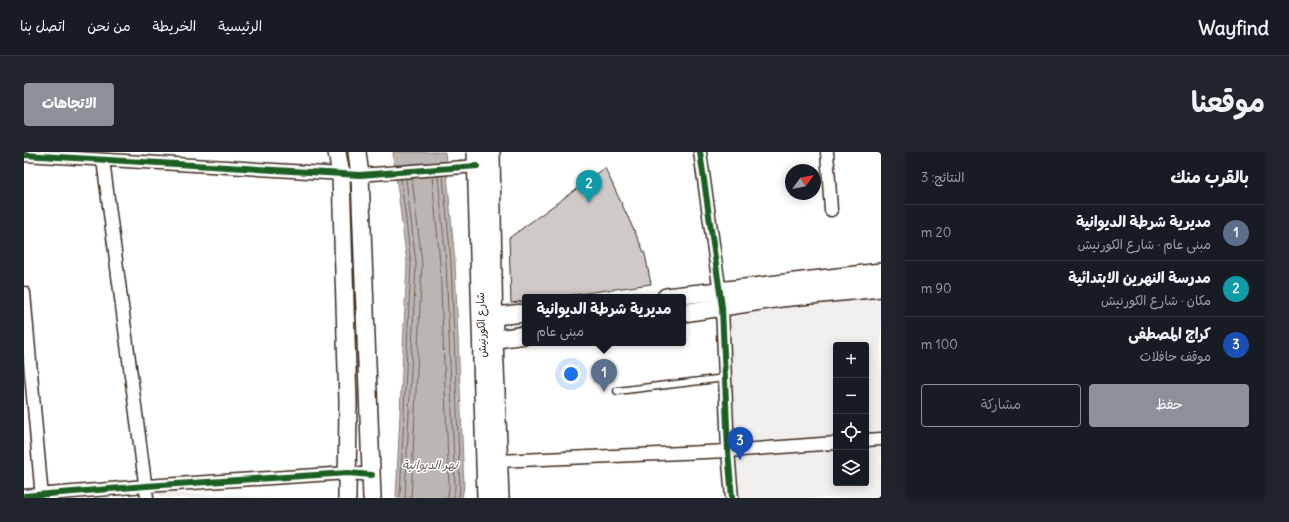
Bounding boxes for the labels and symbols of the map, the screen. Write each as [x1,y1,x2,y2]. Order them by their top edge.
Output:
north arrow [785,164,821,200]
pin: 2 [576,170,602,203]
street label: شارع الكورنيش [473,292,491,358]
pin: 1 [591,359,617,392]
your location [561,364,581,384]
pin: 3 [727,427,753,460]
water label: نهر الديوانية [402,457,460,473]

